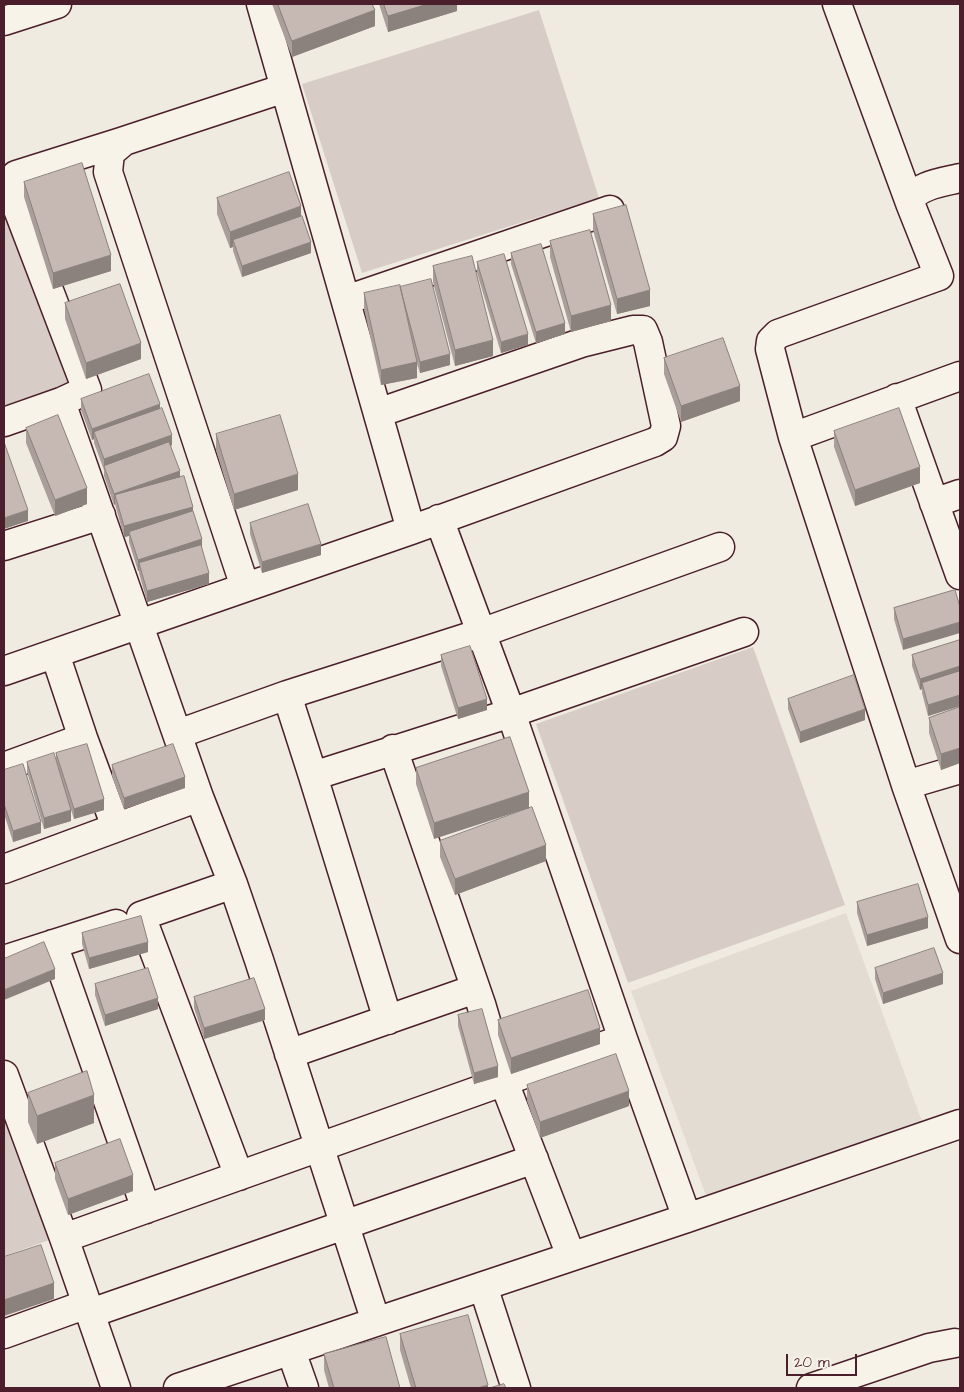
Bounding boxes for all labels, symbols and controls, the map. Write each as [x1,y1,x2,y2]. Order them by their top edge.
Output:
scale bar [789,1344,860,1376]
text: 20 m [794,1352,830,1373]

